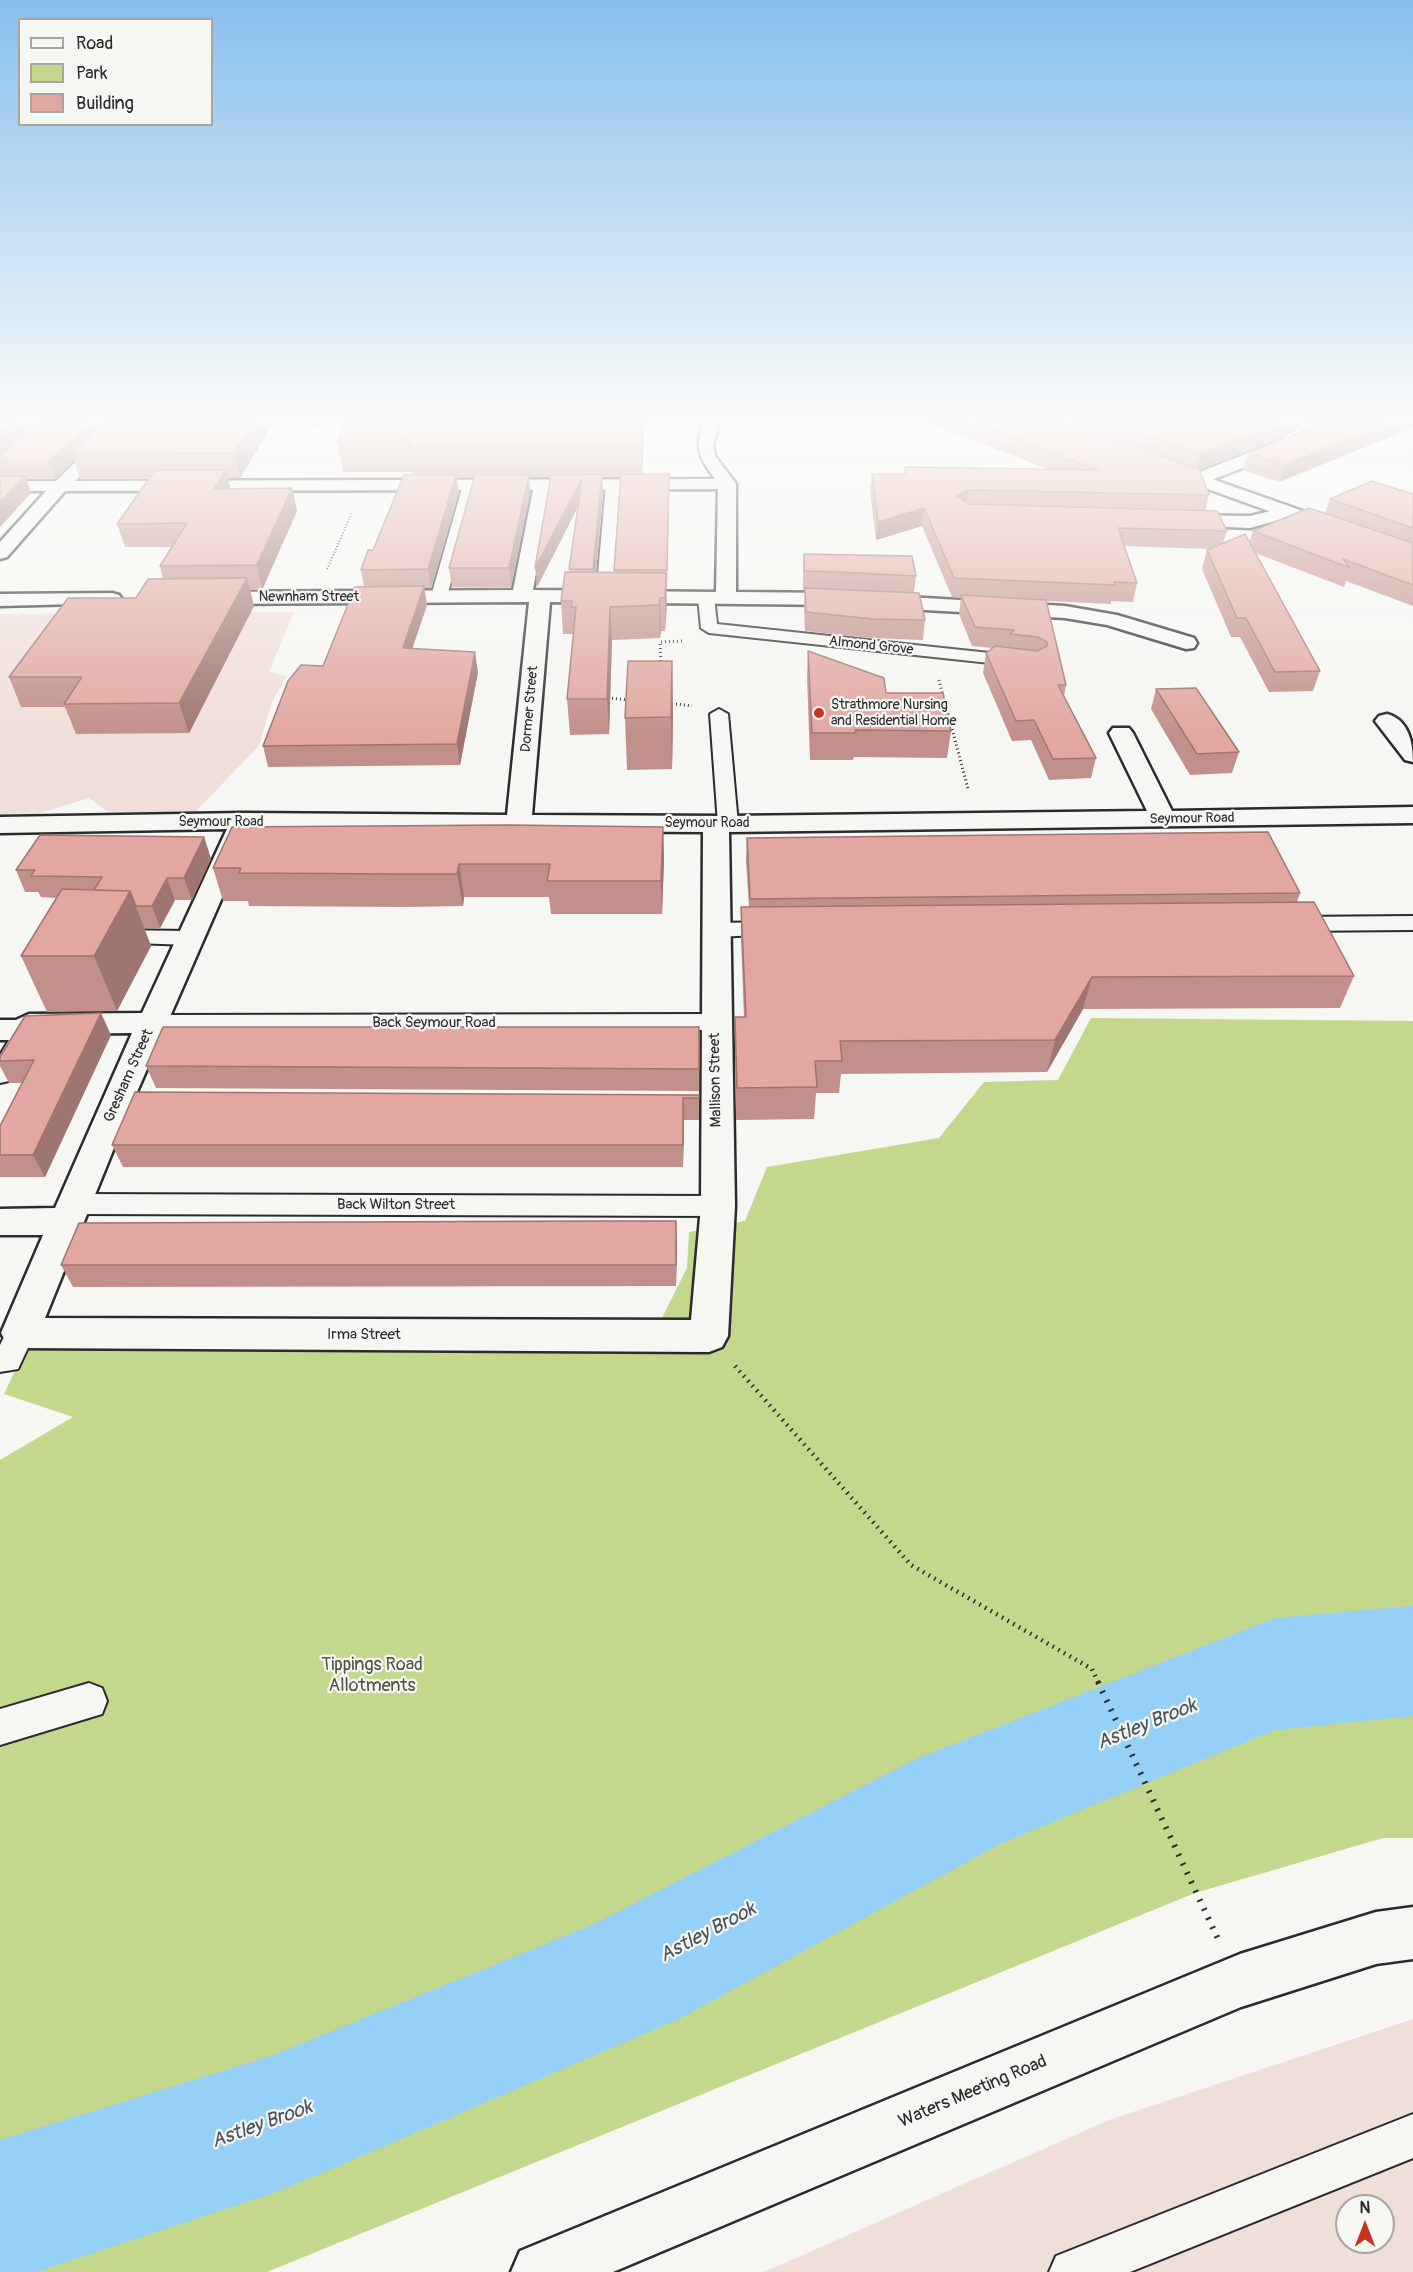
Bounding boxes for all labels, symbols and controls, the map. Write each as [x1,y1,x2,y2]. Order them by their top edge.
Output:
legend [18,18,213,126]
text: Road [76,32,113,55]
text: Park [76,62,108,85]
text: Building [76,92,134,115]
street label: Newnham Street [259,589,359,605]
street label: Almond Grove [828,633,914,659]
street label: Dormer Street [518,665,542,753]
place label: Strathmore Nursing and Residential Home [831,697,956,730]
marker: Strathmore Nursing and Residential Home [812,706,826,720]
street label: Seymour Road [1149,810,1235,828]
street label: Seymour Road [178,814,264,830]
street label: Seymour Road [664,815,750,831]
street label: Back Seymour Road [372,1014,496,1032]
street label: Gresham Street [100,1026,158,1126]
street label: Mallison Street [706,1033,726,1127]
street label: Back Wilton Street [337,1196,455,1214]
street label: Irma Street [327,1326,401,1344]
park label: Tippings Road Allotments [321,1654,423,1696]
water label: Astley Brook [1094,1694,1200,1756]
water label: Astley Brook [656,1898,760,1968]
street label: Waters Meeting Road [896,2051,1050,2133]
water label: Astley Brook [208,2096,316,2154]
north arrow [1335,2194,1395,2254]
text: N [1360,2198,1370,2218]

